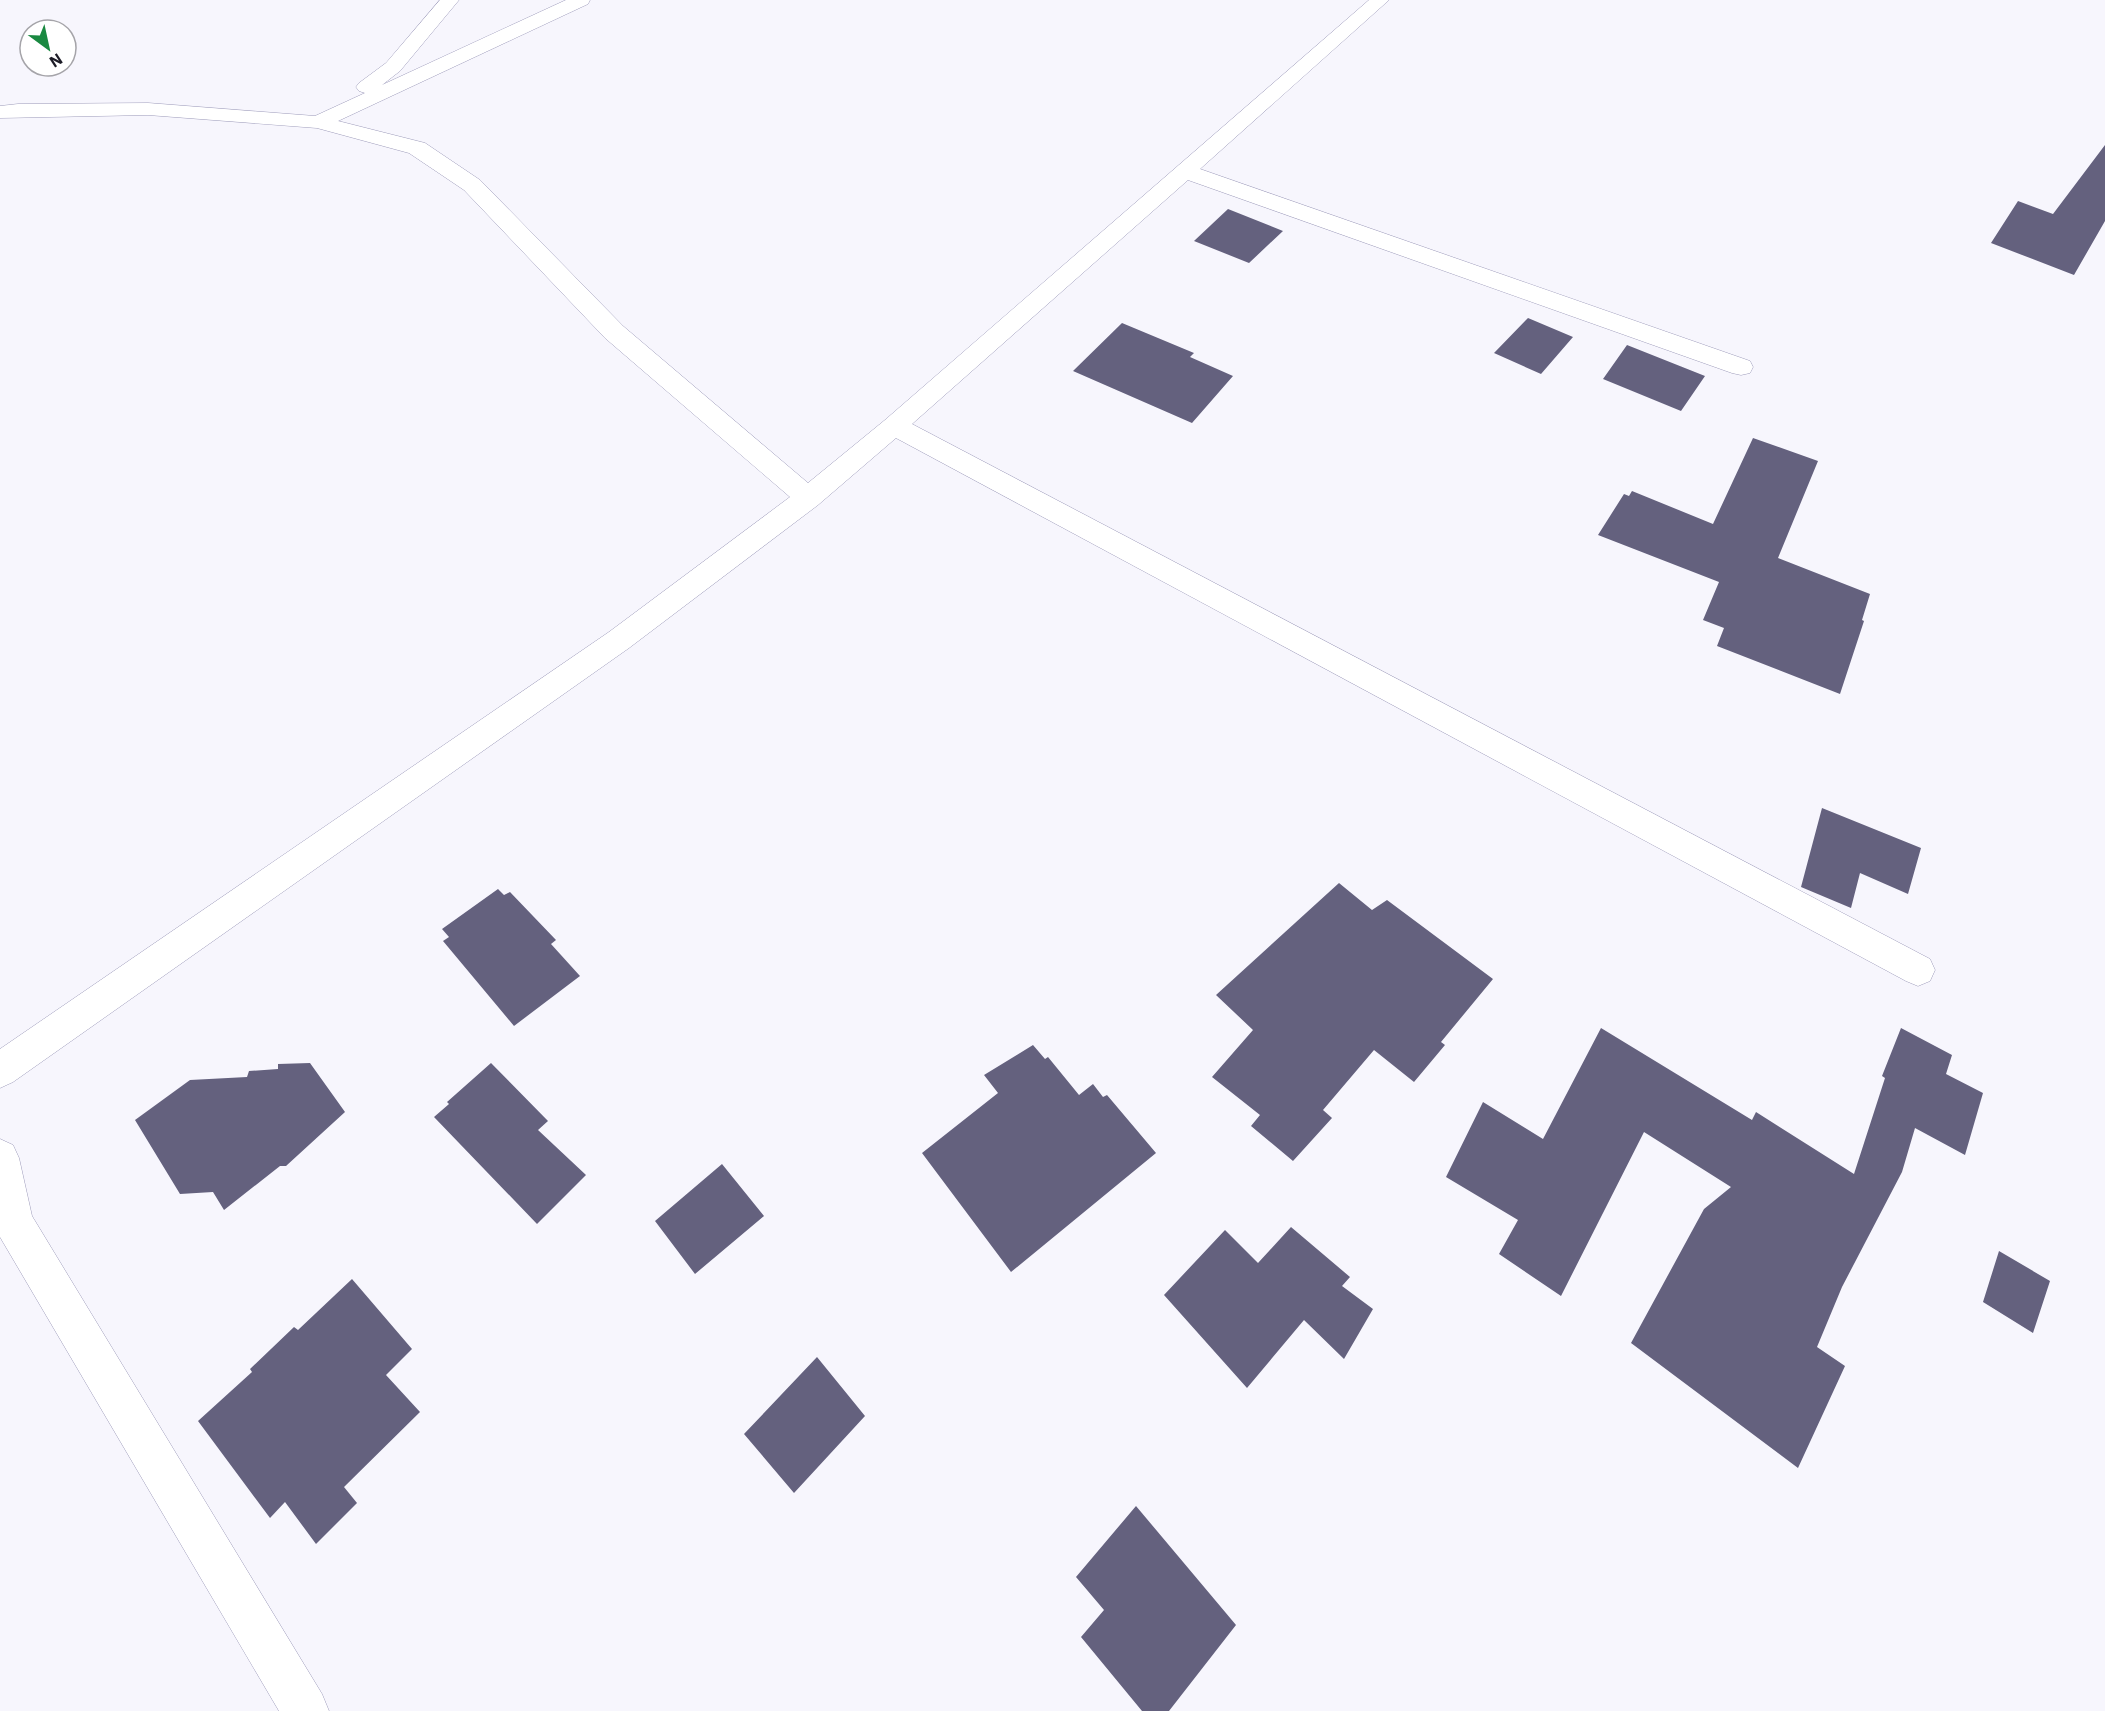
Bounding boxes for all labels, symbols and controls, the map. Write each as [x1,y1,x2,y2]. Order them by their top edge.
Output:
north arrow [18,18,78,78]
text: N [46,49,66,72]

